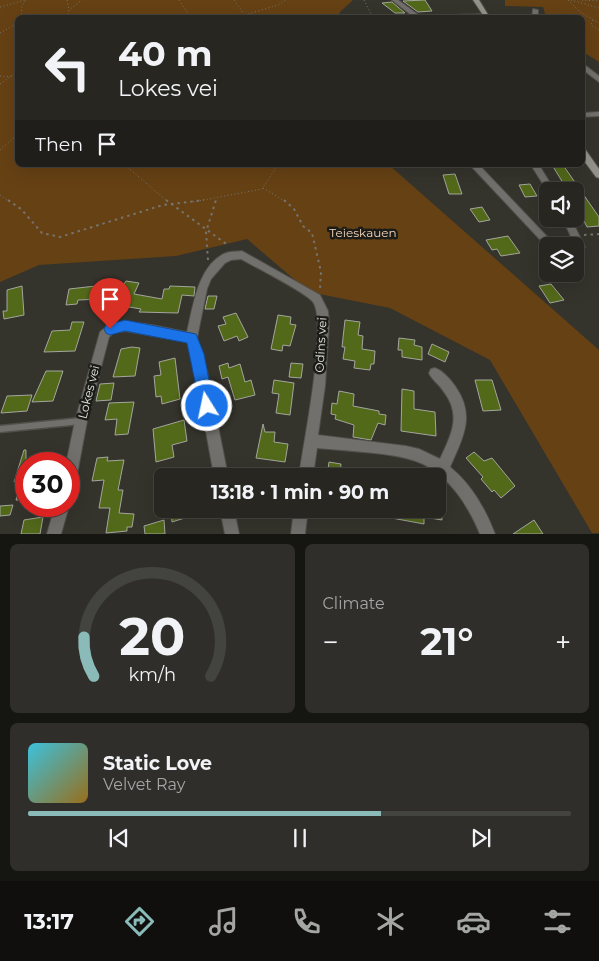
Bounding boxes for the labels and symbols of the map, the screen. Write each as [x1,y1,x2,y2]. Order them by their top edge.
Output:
park label: Teieskauen [329,225,397,240]
pin [89,278,131,329]
street label: Odins vei [312,317,329,373]
street label: Lokes vei [75,364,102,420]
position arrow [180,379,232,431]
speed limit sign: 30 [15,452,80,517]

